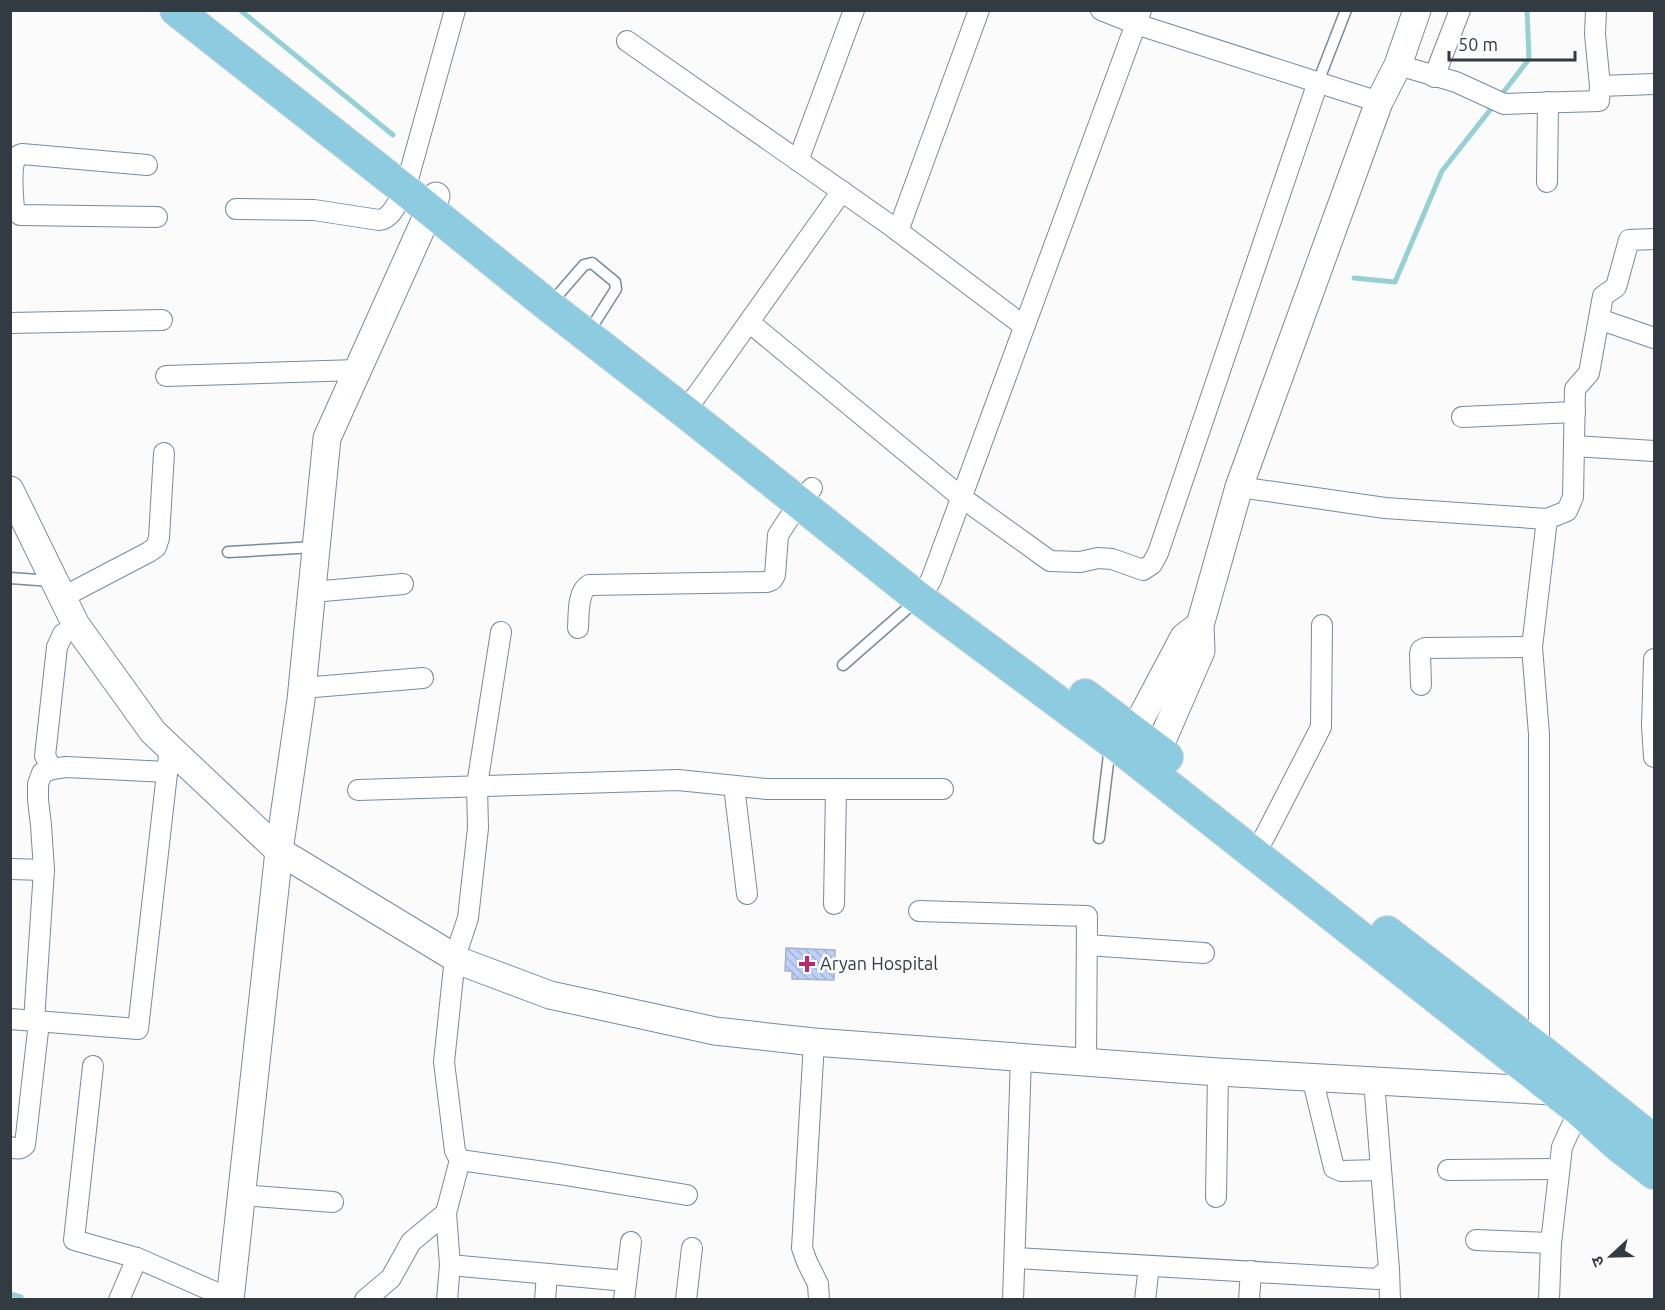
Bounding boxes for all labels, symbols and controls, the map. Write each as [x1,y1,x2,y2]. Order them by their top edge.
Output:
scale bar [1449,24,1575,62]
text: 50 m [1458,34,1498,54]
place label: Aryan Hospital [820,953,938,973]
marker: Aryan Hospital [798,955,816,973]
north arrow [1581,1226,1641,1286]
text: उ [1587,1253,1607,1269]

